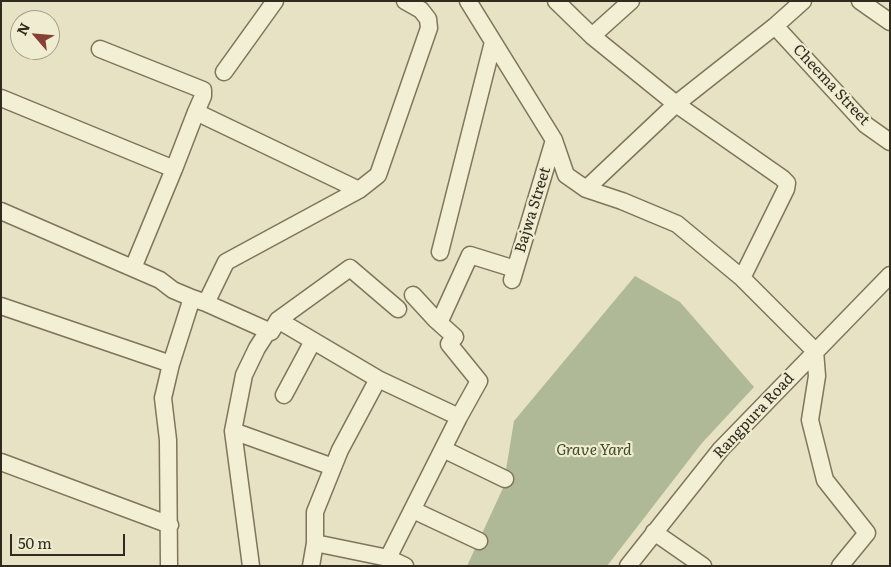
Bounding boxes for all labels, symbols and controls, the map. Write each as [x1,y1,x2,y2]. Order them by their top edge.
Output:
north arrow [10,10,60,60]
text: N [11,19,34,38]
street label: Cheema Street [789,41,873,129]
street label: Bajwa Street [511,165,555,255]
street label: Rangpura Road [710,370,798,462]
park label: Grave Yard [556,442,632,460]
scale bar [12,524,128,556]
text: 50 m [18,531,52,554]

